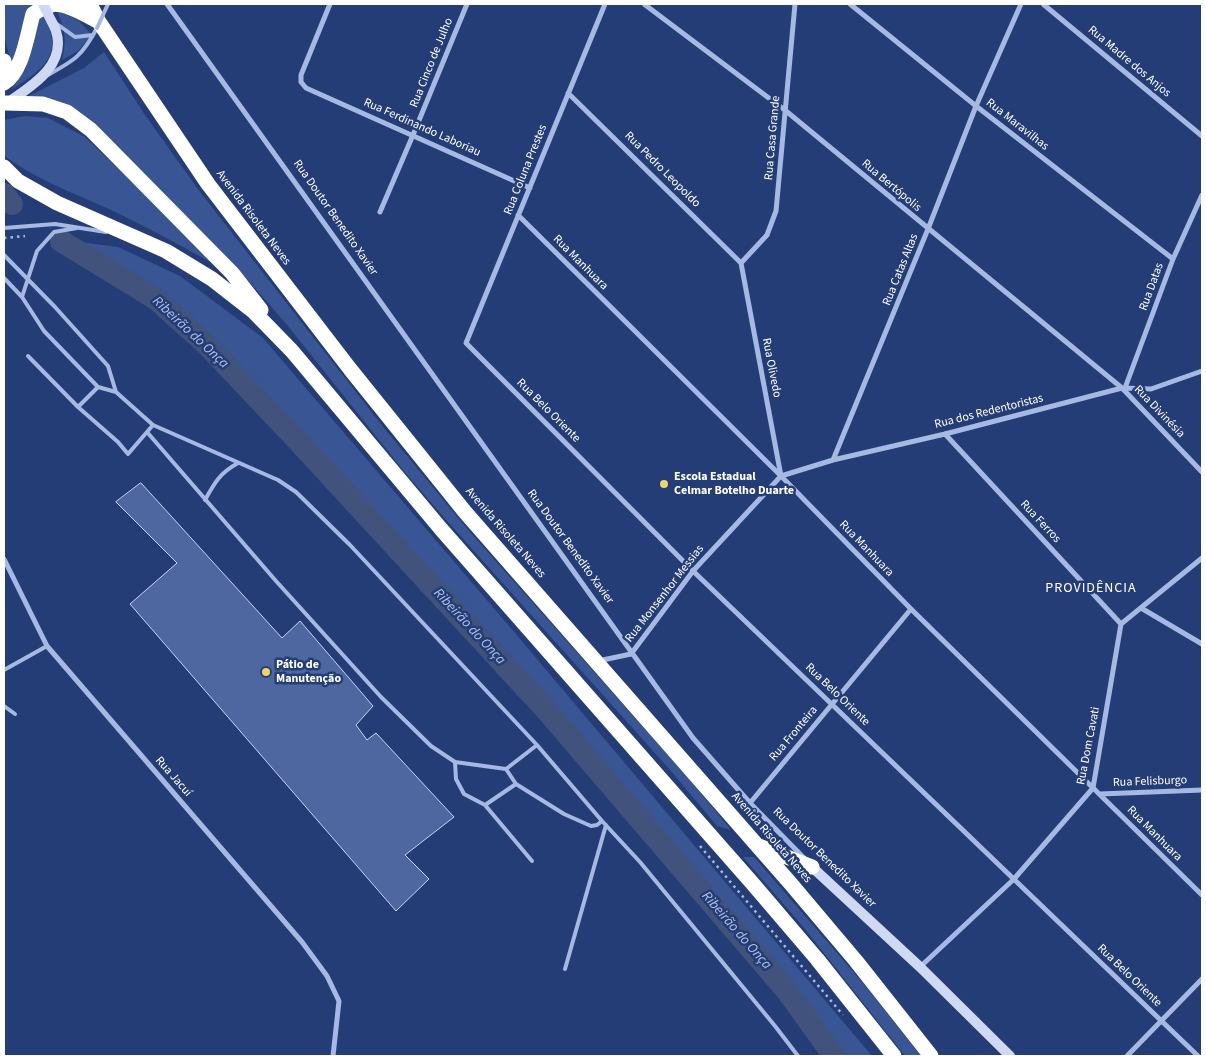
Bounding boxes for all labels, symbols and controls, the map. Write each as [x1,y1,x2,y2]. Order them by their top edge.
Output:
street label: Rua Cinco de Julho [407,16,457,110]
street label: Rua Madre dos Anjos [1085,23,1173,101]
street label: Rua Casa Grande [762,95,784,181]
street label: Rua Ferdinando Laboriau [361,96,483,160]
street label: Rua Maravilhas [983,96,1051,154]
street label: Rua Coluna Prestes [501,123,551,217]
street label: Rua Pedro Leopoldo [621,129,703,211]
street label: Rua Doutor Benedito Xavier [290,157,380,279]
street label: Rua Bertópolis [858,157,924,215]
street label: Avenida Risoleta Neves [213,168,293,268]
street label: Rua Manhuara [549,232,611,294]
street label: Rua Catas Altas [880,232,922,308]
street label: Rua Datas [1137,261,1167,313]
water label: Ribeirão do Onça [148,293,232,373]
street label: Rua Olivedo [758,337,784,399]
street label: Rua Belo Oriente [513,376,583,446]
street label: Rua Divinésia [1130,383,1188,441]
street label: Rua dos Redentoristas [933,392,1045,432]
place label: Escola Estadual Celmar Botelho Duarte [674,470,794,498]
marker: Escola Estadual Celmar Botelho Duarte [658,478,670,490]
street label: Avenida Risoleta Neves [462,485,548,581]
street label: Rua Doutor Benedito Xavier [524,487,616,607]
street label: Rua Ferros [1017,498,1063,546]
street label: Rua Manhuara [836,518,896,580]
street label: Rua Monsenhor Messias [623,542,707,646]
district label: PROVIDÊNCIA [1044,581,1138,597]
water label: Ribeirão do Onça [429,585,509,669]
place label: Pátio de Manutenção [276,658,341,686]
street label: Rua Belo Oriente [802,661,872,729]
marker: Pátio de Manutenção [260,666,272,678]
street label: Rua Fronteira [767,704,821,764]
street label: Rua Dom Cavati [1074,706,1104,786]
street label: Rua Jacuí [152,754,194,800]
street label: Rua Felisburgo [1113,774,1187,790]
street label: Avenida Risoleta Neves [728,790,814,886]
street label: Rua Manhuara [1123,803,1185,865]
street label: Rua Doutor Benedito Xavier [769,805,879,911]
water label: Ribeirão do Onça [698,889,774,973]
street label: Rua Belo Oriente [1094,942,1164,1010]

